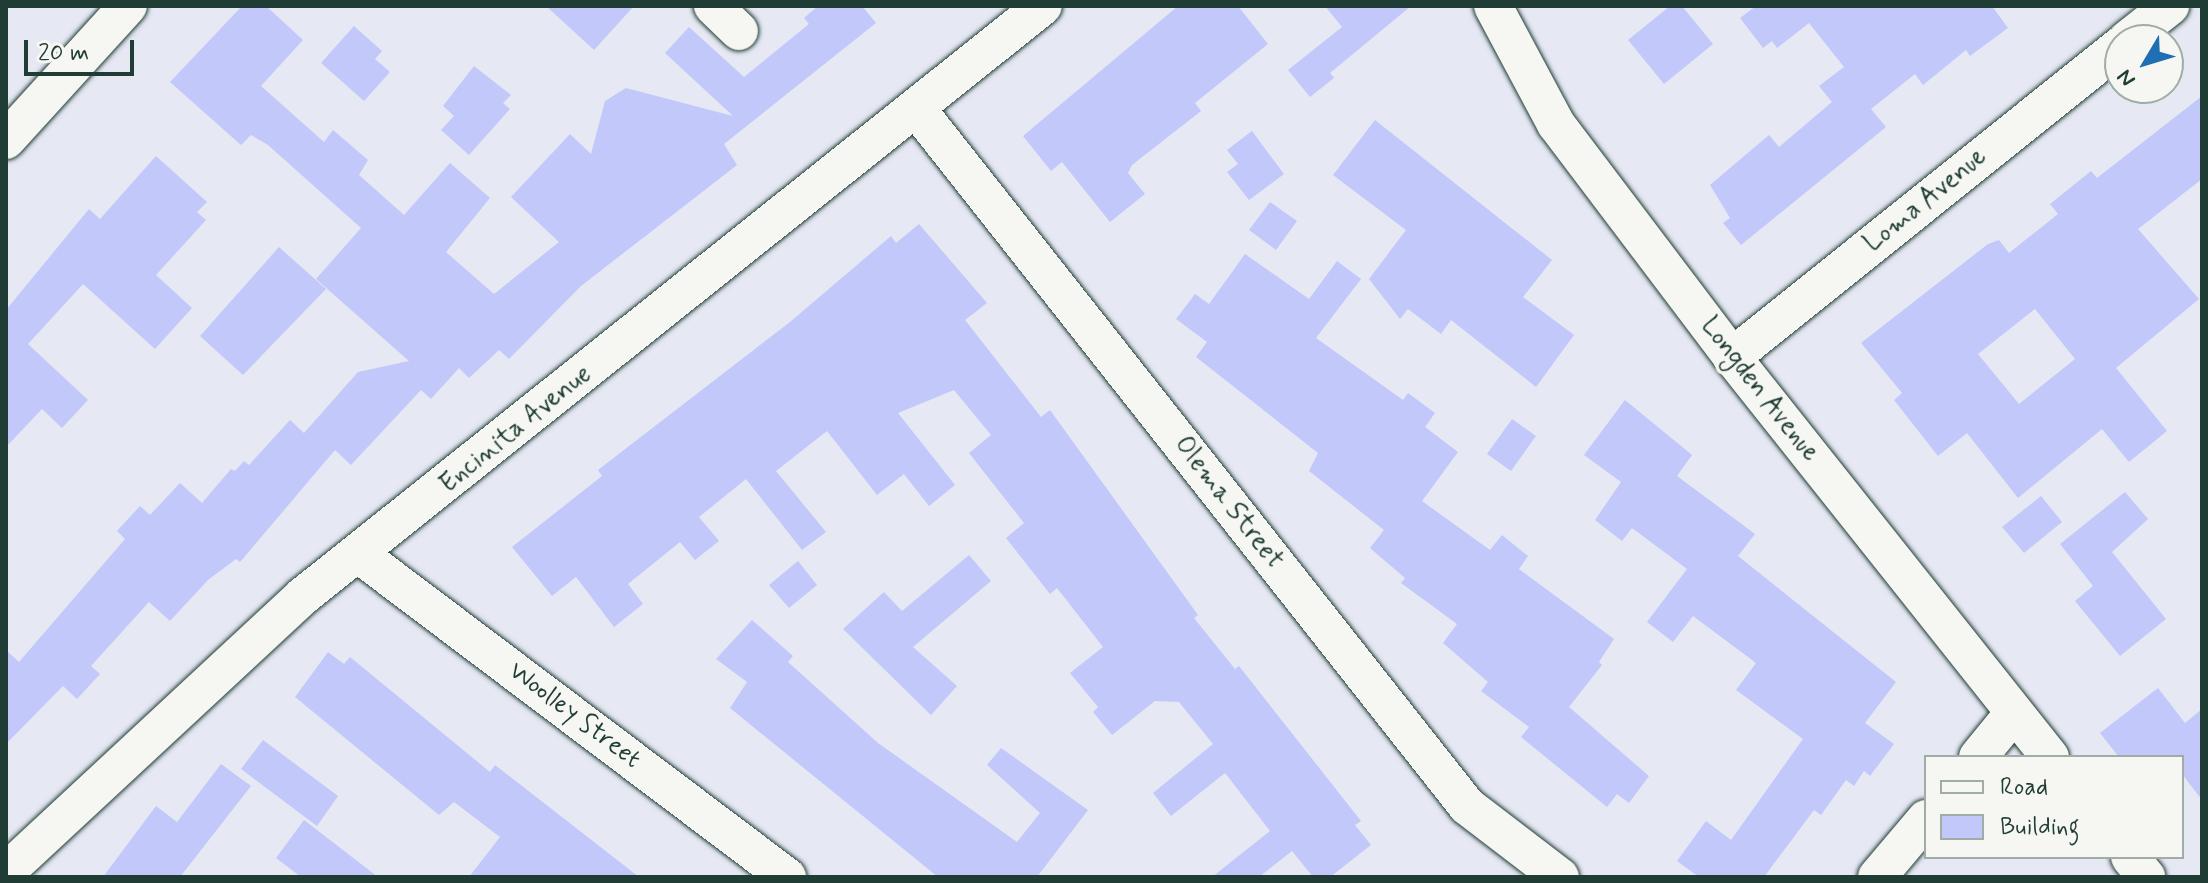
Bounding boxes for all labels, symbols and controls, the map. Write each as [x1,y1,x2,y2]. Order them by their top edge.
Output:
scale bar [28,24,138,74]
north arrow [2104,24,2184,104]
text: 20 m [38,38,89,69]
text: N [2111,63,2142,92]
street label: Loma Avenue [1857,141,1995,261]
street label: Longden Avenue [1691,309,1827,471]
street label: Encinita Avenue [433,358,599,502]
street label: Olema Street [1167,431,1289,575]
street label: Woolley Street [500,655,648,777]
legend [1924,755,2184,859]
text: Road [2000,772,2048,803]
text: Building [2000,812,2080,843]

